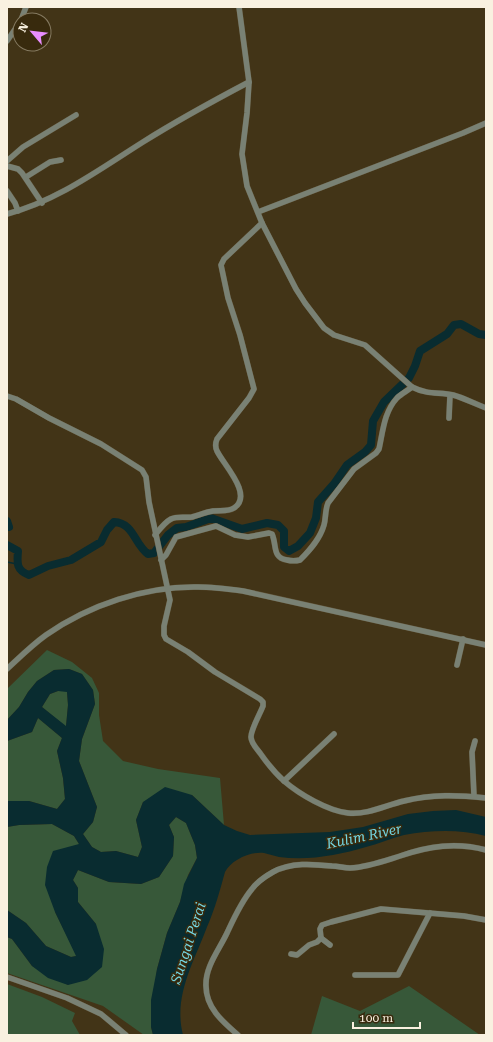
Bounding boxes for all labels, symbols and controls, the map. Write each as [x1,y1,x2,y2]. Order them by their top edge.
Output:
north arrow [12,12,52,52]
text: N [16,20,32,34]
water label: Kulim River [324,820,403,852]
water label: Sungai Perai [167,900,209,987]
scale bar [353,1004,420,1030]
text: 100 m [359,1011,393,1025]

